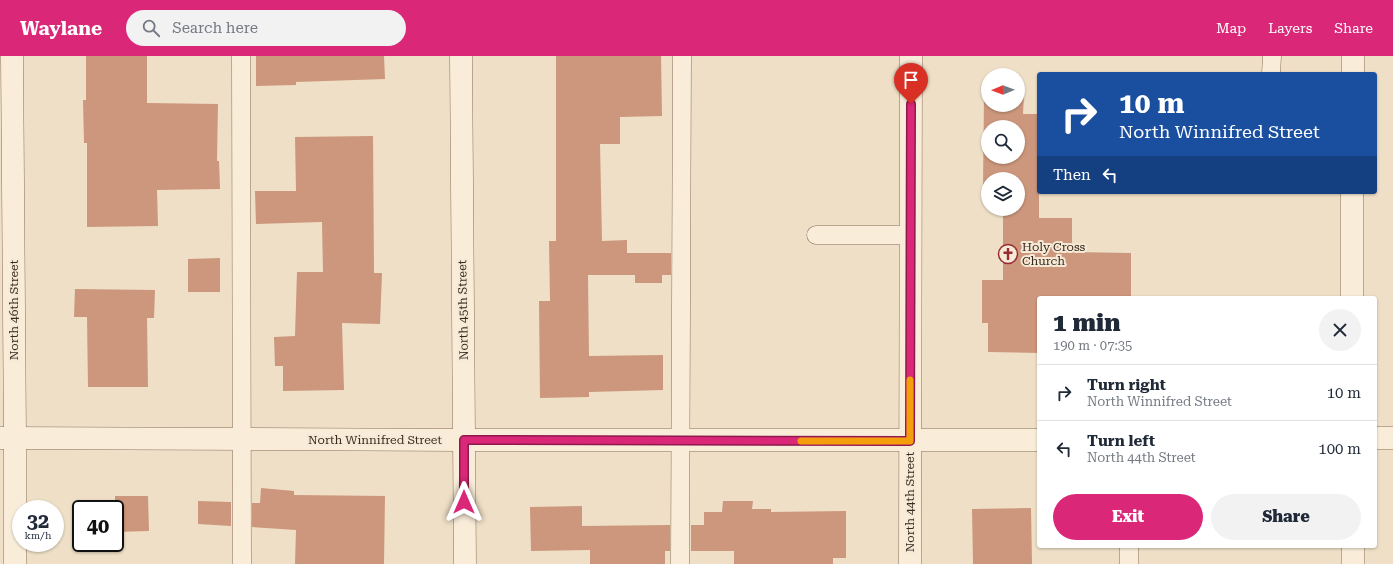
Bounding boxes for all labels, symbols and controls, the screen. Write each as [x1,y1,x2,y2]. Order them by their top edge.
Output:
search box [126,10,406,46]
text: Waylane [20,17,102,40]
icon: search [140,17,162,39]
text: Search here [172,19,258,37]
text: Map [1216,20,1246,36]
text: Layers [1268,20,1312,36]
text: Share [1334,20,1373,36]
pin [894,63,928,104]
north arrow [981,68,1025,112]
map controls [981,68,1025,216]
icon: arrive [900,69,922,91]
text: 10 m [1119,87,1184,120]
icon: right [1053,88,1105,140]
button: search [981,120,1025,164]
text: North Winnifred Street [1119,121,1320,142]
icon: left [1099,164,1121,186]
text: Then [1053,166,1091,184]
button: layers [981,172,1025,216]
place label: Holy Cross Church [1022,240,1086,268]
church icon: Holy Cross Church [997,243,1019,265]
street label: North 46th Street [7,259,21,360]
street label: North 45th Street [455,259,471,360]
text: 1 min [1053,309,1120,337]
button: close [1319,309,1361,351]
text: 190 m · 07:35 [1053,338,1132,353]
text: Turn right [1087,376,1166,394]
icon: right [1053,382,1075,404]
text: 10 m [1327,384,1361,402]
text: North Winnifred Street [1087,394,1232,409]
text: Turn left [1087,432,1155,450]
street label: North Winnifred Street [308,433,442,447]
icon: left [1053,438,1075,460]
text: 100 m [1318,440,1361,458]
text: North 44th Street [1087,450,1196,465]
street label: North 44th Street [903,451,917,552]
position arrow [443,481,485,523]
button: Exit [1053,494,1203,540]
button: Share [1211,494,1361,540]
speed limit sign: 40 [72,500,124,552]
text: 32 [27,509,49,533]
text: km/h [25,530,51,541]

